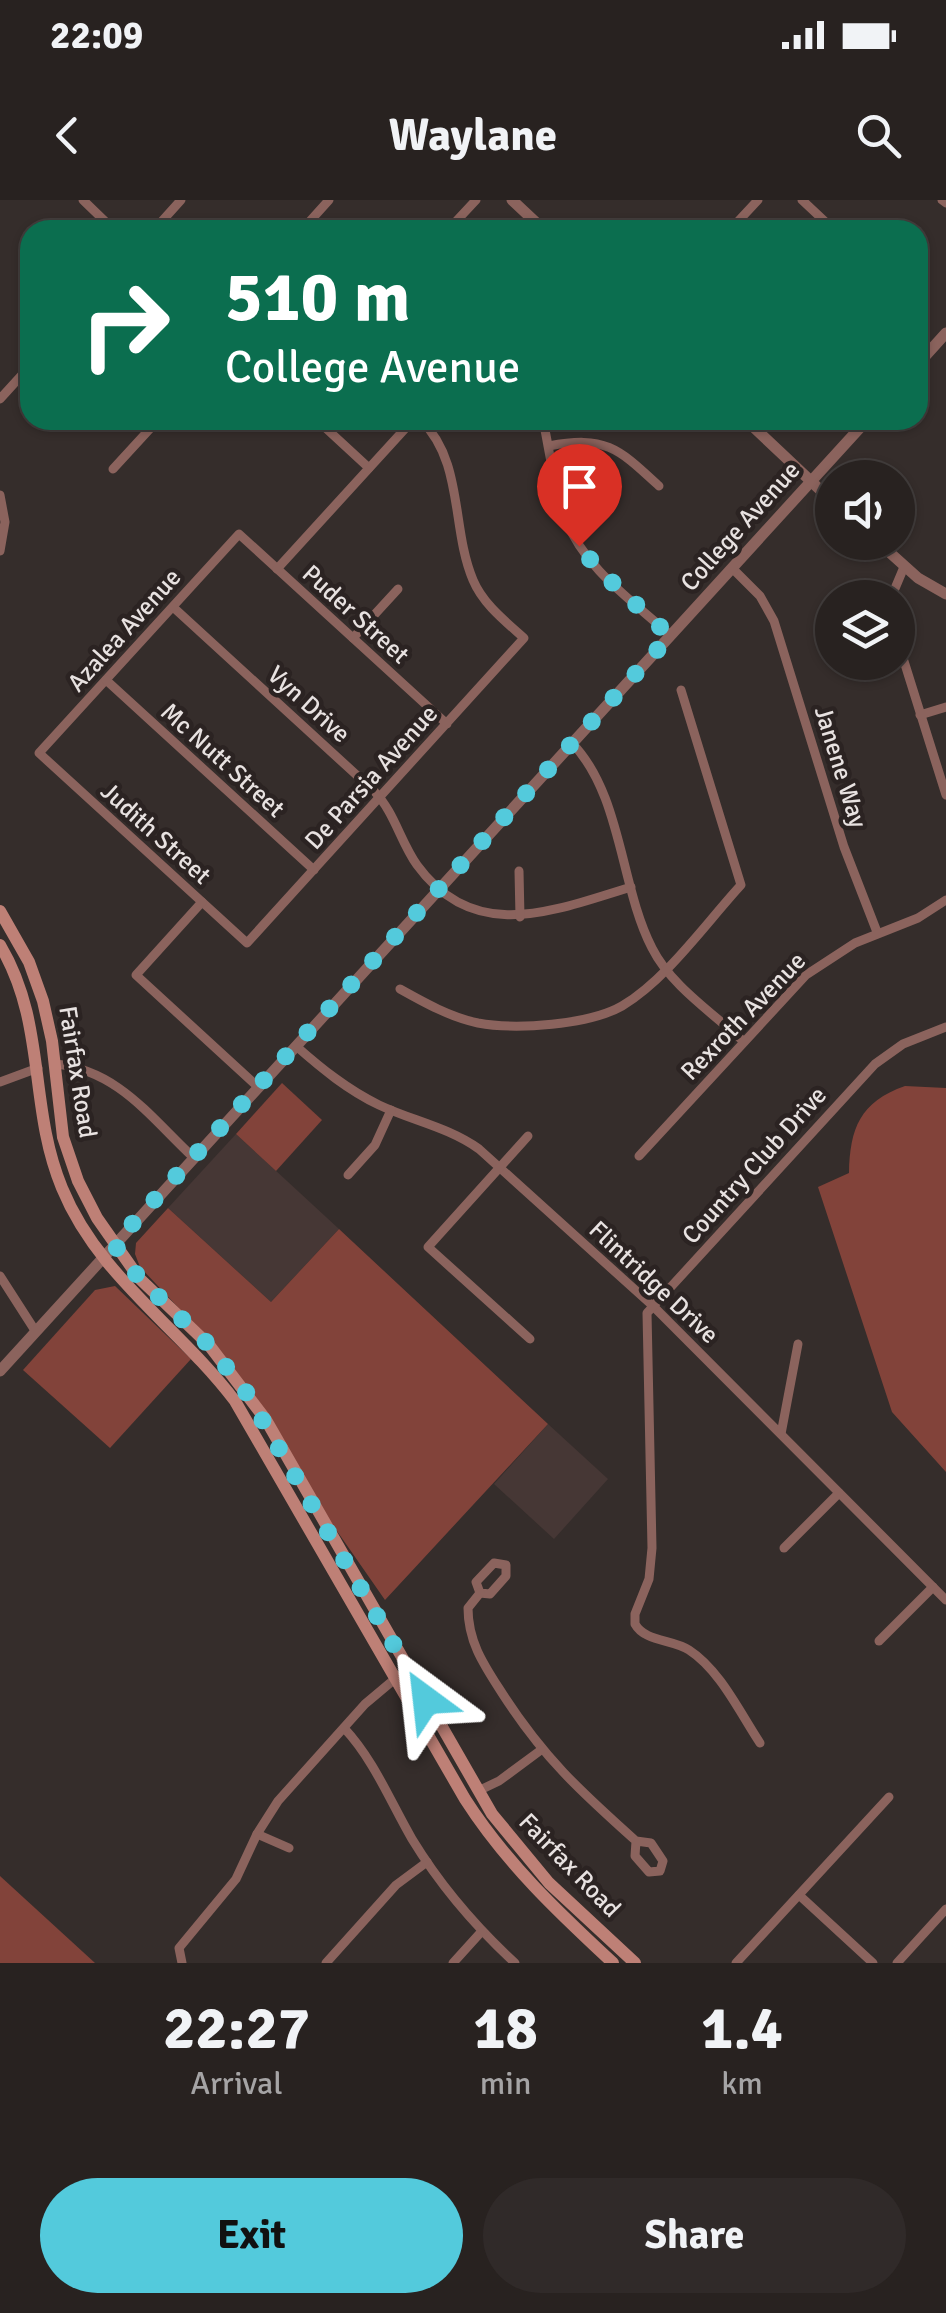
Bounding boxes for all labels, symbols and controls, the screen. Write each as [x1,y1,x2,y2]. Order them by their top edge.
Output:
text: 22:09 [50,12,143,59]
icon: back [40,108,95,163]
text: Waylane [389,108,557,163]
icon: search [851,108,906,163]
text: 510 m [225,254,410,340]
icon: right [60,260,190,390]
text: College Avenue [225,340,520,395]
pin [537,444,622,547]
street label: College Avenue [674,455,806,597]
icon: arrive [552,459,607,514]
map controls [815,460,915,680]
button: sound [815,460,915,560]
street label: Puder Street [296,558,416,670]
street label: Azalea Avenue [61,562,187,698]
button: layers [815,580,915,680]
street label: Vyn Drive [261,659,357,749]
street label: Mc Nutt Street [155,696,292,824]
street label: De Parsia Avenue [298,698,444,856]
street label: Janene Way [808,702,874,832]
street label: Judith Street [94,775,218,891]
street label: Rexroth Avenue [674,945,812,1087]
street label: Fairfax Road [52,1004,104,1140]
street label: Country Club Drive [675,1080,833,1250]
street label: Flintridge Drive [583,1214,725,1350]
position arrow [374,1648,478,1752]
street label: Fairfax Road [513,1806,627,1924]
text: 22:27 [163,1992,310,2066]
text: 18 [473,1992,538,2066]
text: 1.4 [701,1992,783,2066]
text: Arrival [191,2064,283,2103]
text: min [480,2064,531,2103]
text: km [721,2064,763,2103]
button: Exit [40,2178,463,2293]
button: Share [483,2178,906,2293]

